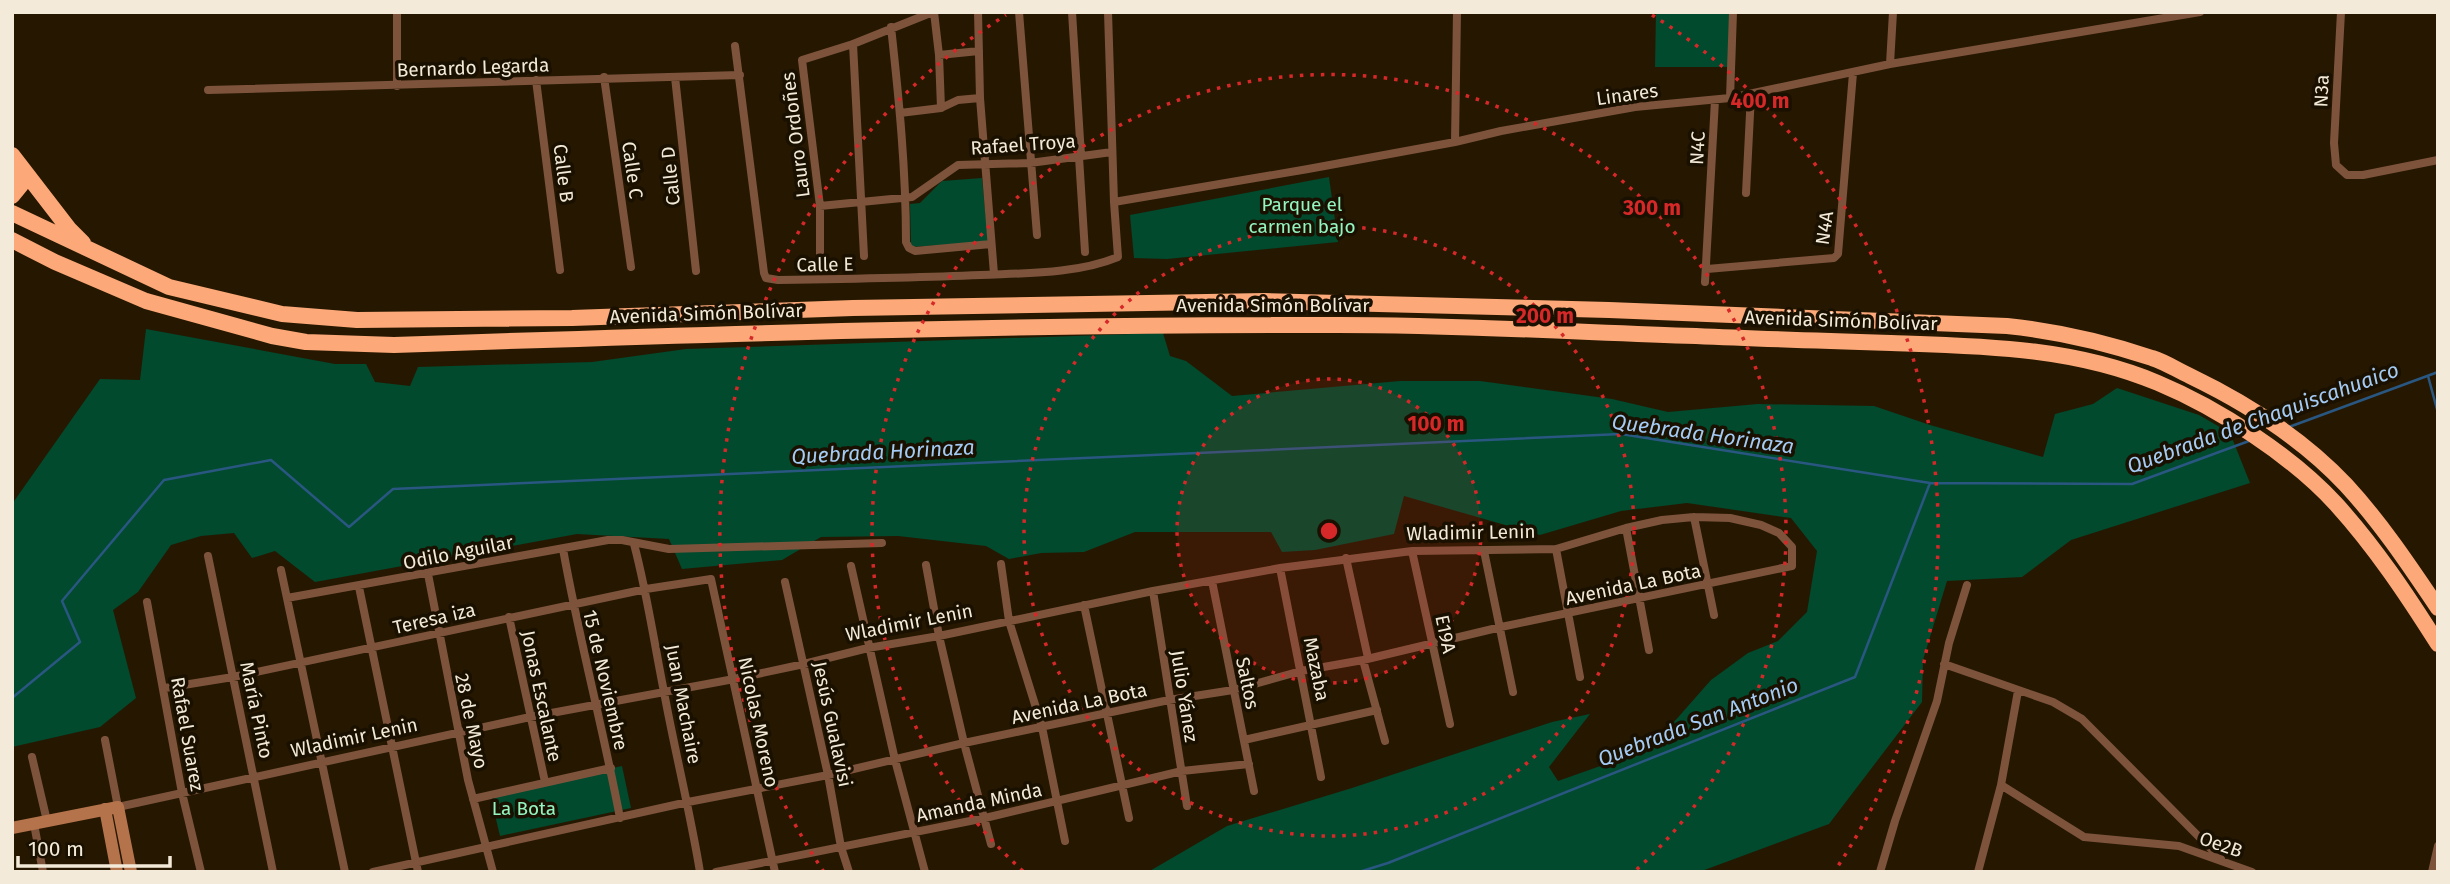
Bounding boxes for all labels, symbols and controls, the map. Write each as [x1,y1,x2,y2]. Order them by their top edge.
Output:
street label: Bernardo Legarda [396,53,550,82]
street label: Lauro Ordoñes [776,71,815,199]
street label: N3a [2309,74,2334,108]
street label: Linares [1595,79,1660,110]
text: 400 m [1730,88,1790,114]
street label: Rafael Troya [970,129,1076,160]
street label: N4C [1685,130,1710,165]
street label: Calle C [617,140,648,201]
street label: Calle B [549,143,578,204]
street label: Calle D [656,145,685,207]
park label: Parque el carmen bajo [1248,193,1356,238]
text: 300 m [1622,195,1681,221]
street label: N4A [1811,210,1838,246]
street label: Calle E [796,253,854,276]
street label: Avenida Simón Bolívar [1176,294,1370,317]
street label: Avenida Simón Bolívar [609,299,804,328]
text: 200 m [1516,303,1574,329]
street label: Avenida Simón Bolívar [1744,306,1939,335]
water label: Quebrada de Chaquiscahuaico [2123,357,2403,479]
water label: Quebrada Horinaza [1610,408,1796,460]
text: 100 m [1407,411,1465,437]
water label: Quebrada Horinaza [791,434,975,470]
centre of rings [1317,519,1341,543]
street label: Wladimir Lenin [1406,520,1536,545]
street label: Odilo Aguilar [401,530,516,574]
street label: Avenida La Bota [1563,559,1703,610]
street label: Teresa iza [391,598,478,639]
street label: Wladimir Lenin [843,599,975,646]
street label: 15 de Noviembre [578,608,633,753]
street label: E19A [1430,613,1461,655]
street label: Jonas Escalante [516,628,567,764]
street label: Mazaba [1299,635,1335,703]
street label: Juan Machaire [661,642,706,766]
street label: Julio Yánez [1166,648,1203,744]
street label: Nicolas Moreno [733,655,784,789]
street label: Saltos [1231,655,1264,711]
street label: Jesús Gualavisi [808,659,857,789]
street label: María Pinto [235,660,278,761]
street label: 28 de Mayo [450,671,493,771]
water label: Quebrada San Antonio [1594,672,1802,772]
street label: Rafael Suarez [166,675,209,793]
street label: Avenida La Bota [1009,678,1149,729]
street label: Wladimir Lenin [289,713,420,762]
street label: Amanda Minda [914,778,1044,827]
park label: La Bota [492,797,556,820]
scale bar [18,824,170,868]
street label: Oe2B [2196,826,2245,863]
text: 100 m [28,836,84,862]

